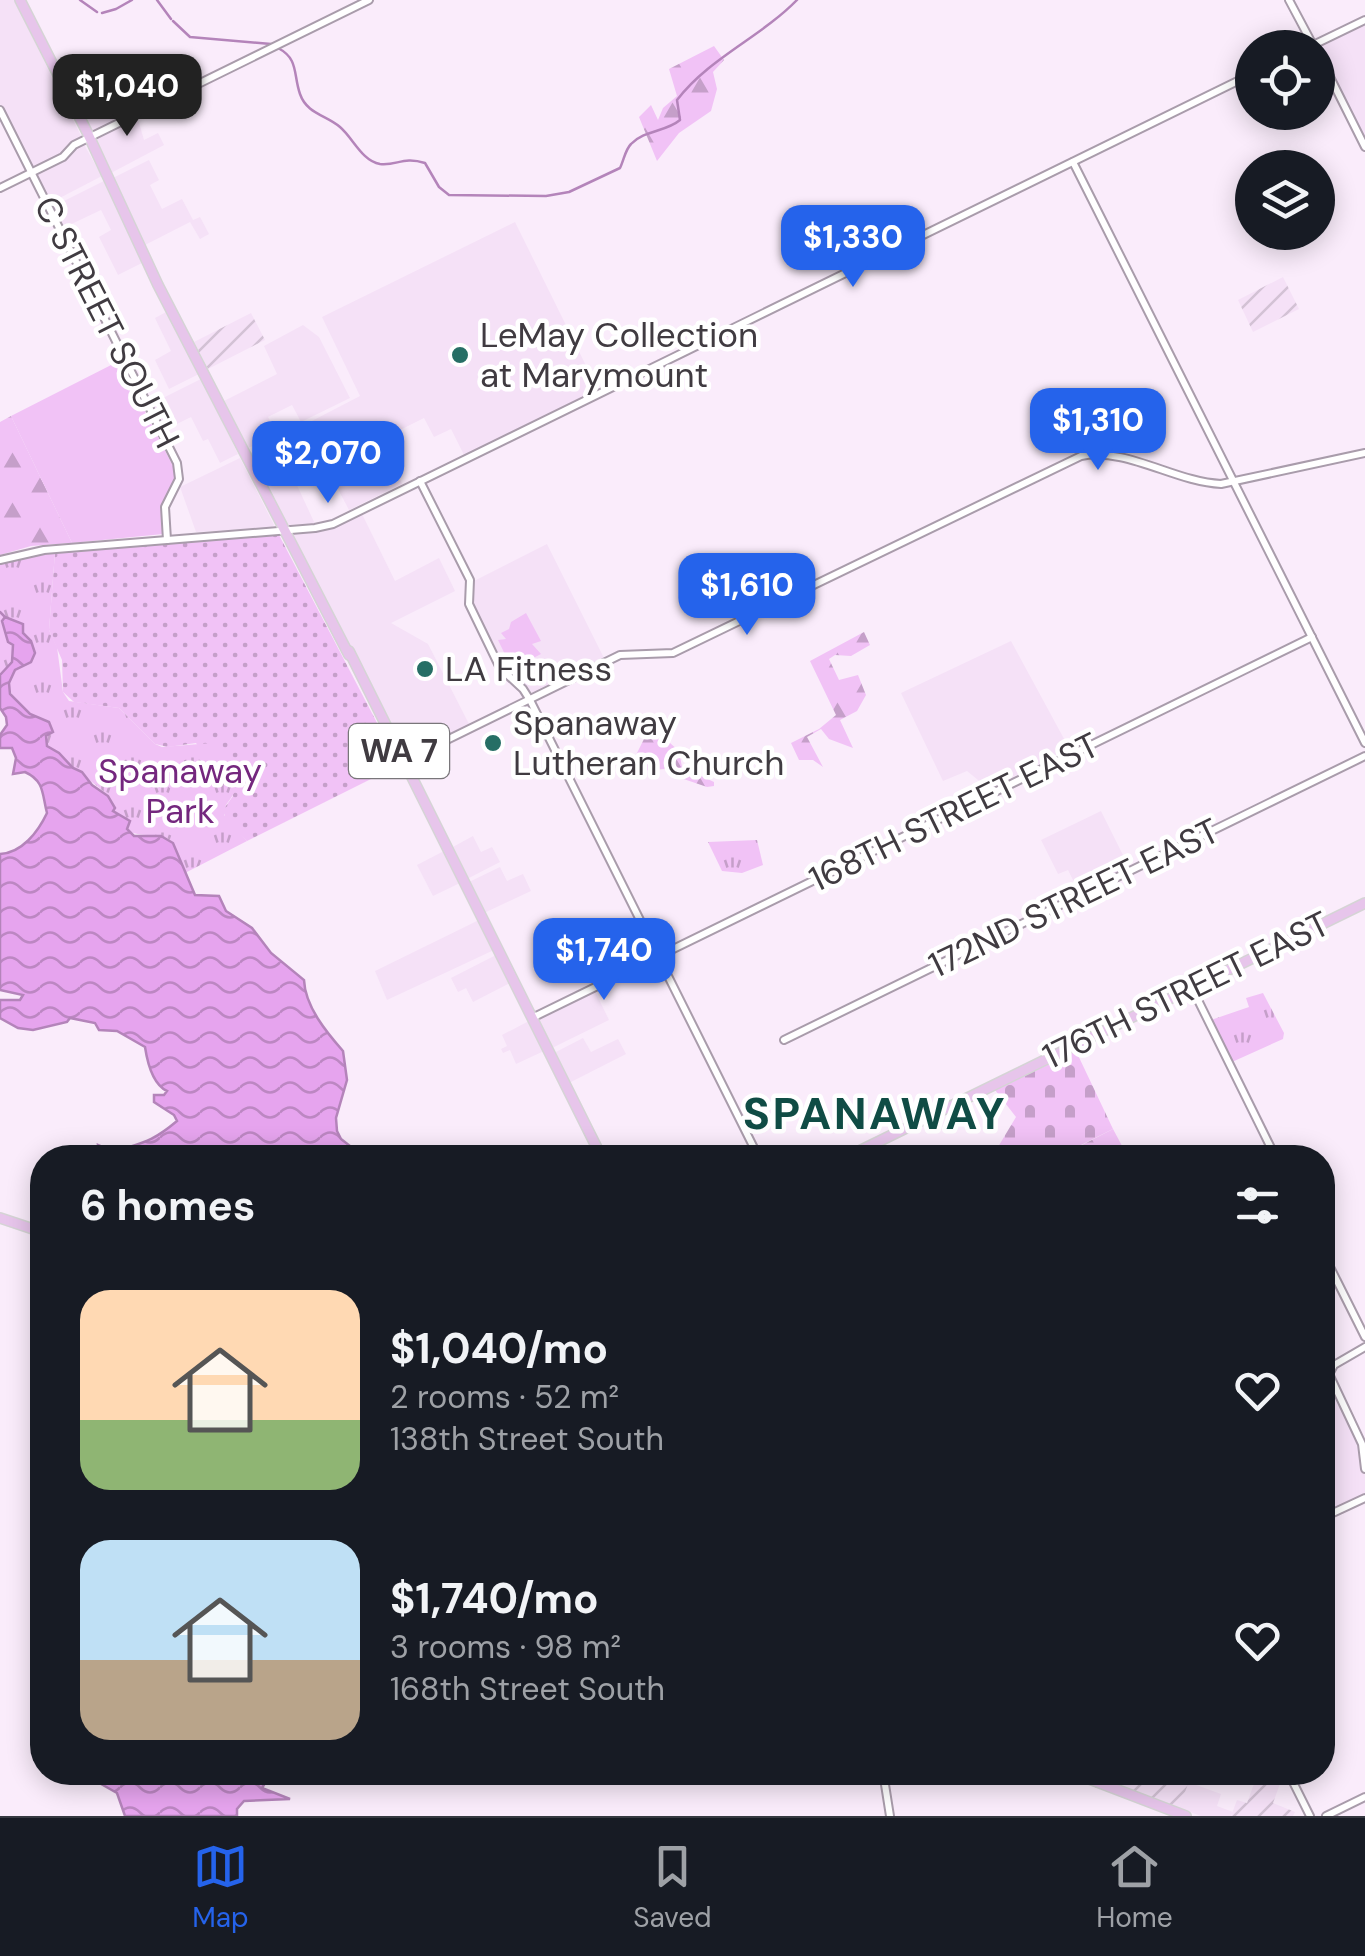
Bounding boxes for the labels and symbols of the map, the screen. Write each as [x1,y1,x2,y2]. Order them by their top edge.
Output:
pin: $1,040 [46,54,208,139]
street label: C STREET SOUTH [24,188,190,456]
pin: $1,330 [772,205,934,290]
place label: LeMay Collection at Marymount [480,312,758,398]
marker: LeMay Collection at Marymount [449,344,471,366]
pin: $1,310 [1017,388,1179,473]
pin: $2,070 [247,421,409,506]
pin: $1,610 [666,553,828,638]
place label: LA Fitness [445,646,612,692]
marker: LA Fitness [414,658,436,680]
place label: Spanaway Lutheran Church [513,700,784,786]
street label: 168TH STREET EAST [802,722,1106,902]
road number: WA 7 [349,724,449,778]
marker: Spanaway Lutheran Church [482,732,504,754]
park label: Spanaway Park [98,748,262,834]
street label: 172ND STREET EAST [921,808,1227,988]
street label: 176TH STREET EAST [1035,901,1337,1079]
pin: $1,740 [523,918,685,1003]
district label: SPANAWAY [743,1084,1007,1143]

